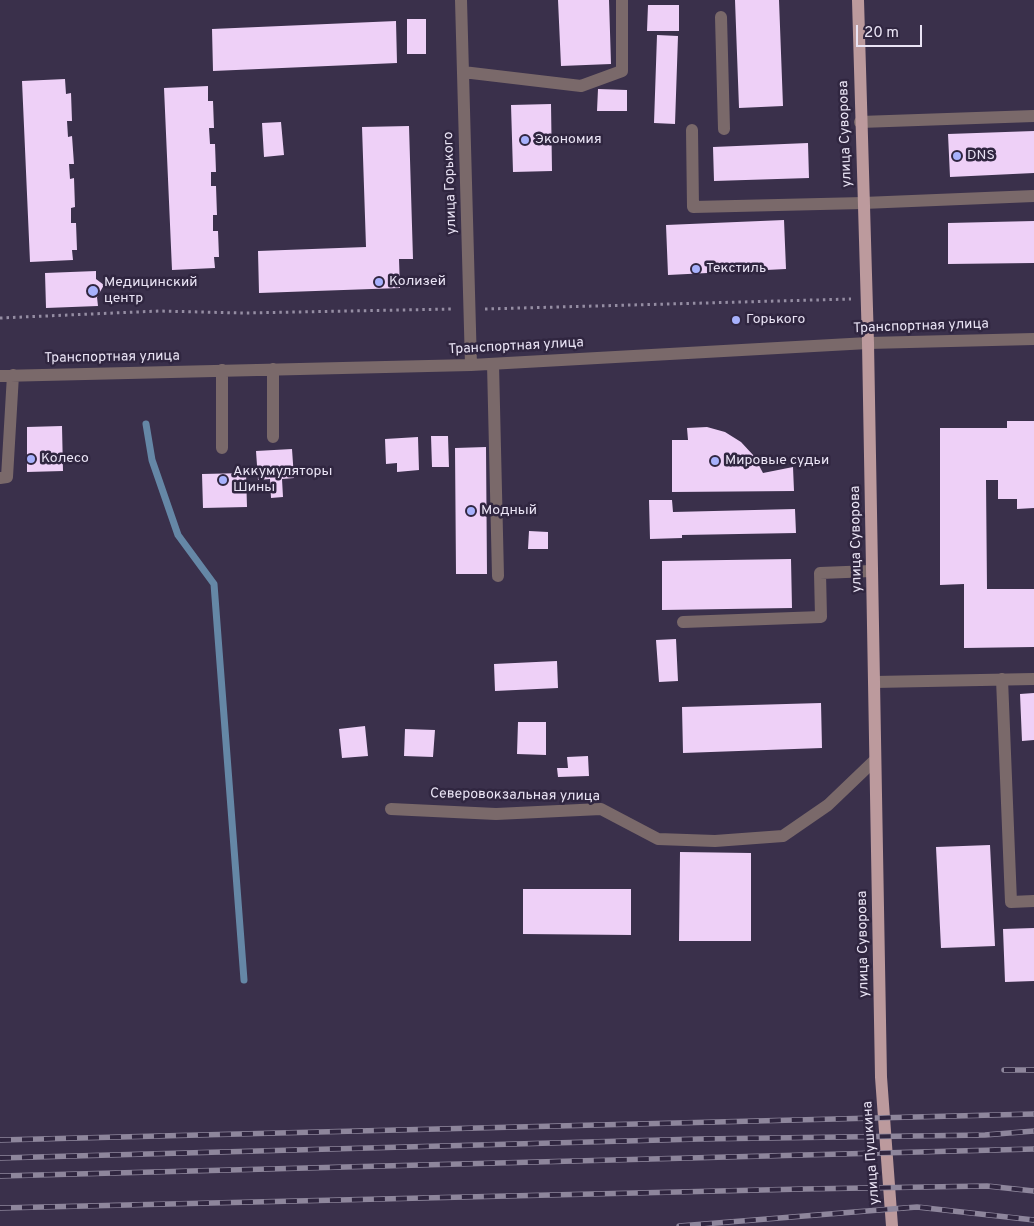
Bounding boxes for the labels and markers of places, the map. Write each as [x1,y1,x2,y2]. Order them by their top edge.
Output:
place label: Экономия [535,132,602,148]
marker: Экономия [519,134,531,146]
place label: DNS [967,148,995,164]
marker: DNS [951,150,963,162]
place label: Текстиль [706,261,766,277]
marker: Текстиль [690,263,702,275]
place label: Колизей [389,274,446,290]
place label: Медицинский центр [104,275,197,308]
marker: Колизей [373,276,385,288]
marker: Медицинский центр [86,284,100,298]
place label: Горького [746,312,805,328]
marker: Горького [730,314,742,326]
place label: Колесо [41,451,89,467]
marker: Колесо [25,453,37,465]
place label: Мировые судьи [725,453,829,469]
marker: Мировые судьи [709,455,721,467]
place label: Аккумуляторы Шины [233,464,332,497]
marker: Аккумуляторы Шины [217,474,229,486]
place label: Модный [481,503,537,519]
marker: Модный [465,505,477,517]

